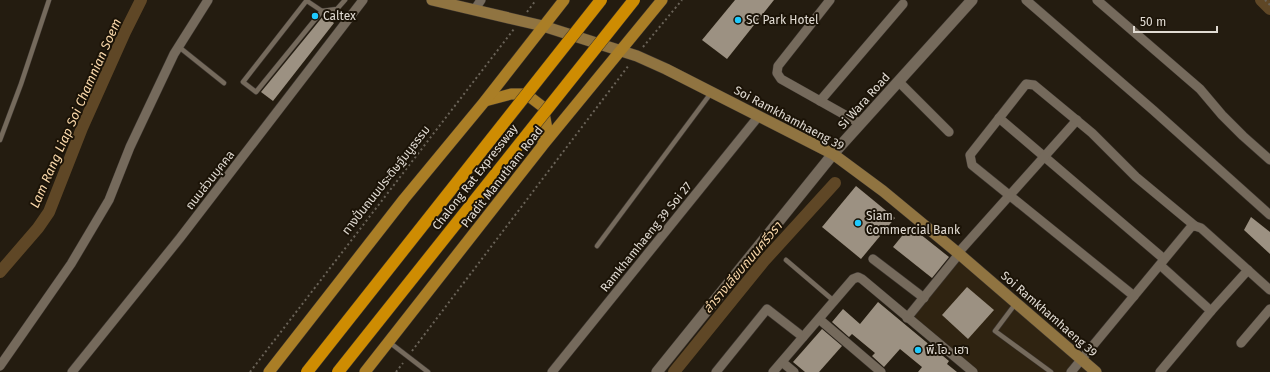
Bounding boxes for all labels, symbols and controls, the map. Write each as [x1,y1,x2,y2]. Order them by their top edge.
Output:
scale bar [1134,8,1217,34]
place label: Caltex [323,9,356,23]
marker: Caltex [310,11,320,21]
place label: SC Park Hotel [746,13,819,27]
marker: SC Park Hotel [733,15,743,25]
text: 50 m [1140,15,1166,29]
water label: Lam Rang Liap Soi Chamnian Soem [27,16,124,210]
street label: Si Wara Road [835,70,893,132]
street label: Soi Ramkhamhaeng 39 [732,83,846,153]
street label: Chalong Rat Expressway [429,121,521,233]
street label: ทางปั่นถนนประดิษฐ์มนูธรรม [338,122,433,237]
street label: Pradit Manutham Road [458,124,546,230]
street label: ถนนส่วนบุคคล [183,148,237,212]
street label: Ramkhamhaeng 39 Soi 27 [597,179,695,295]
place label: Siam Commercial Bank [866,209,961,237]
water label: ลำรางเลียบถนนศรีวรา [700,218,785,316]
marker: Siam Commercial Bank [853,218,863,228]
street label: Soi Ramkhamhaeng 39 [998,268,1100,360]
place label: พี.โอ. เฮา [926,343,969,357]
marker: พี.โอ. เฮา [913,345,923,355]

